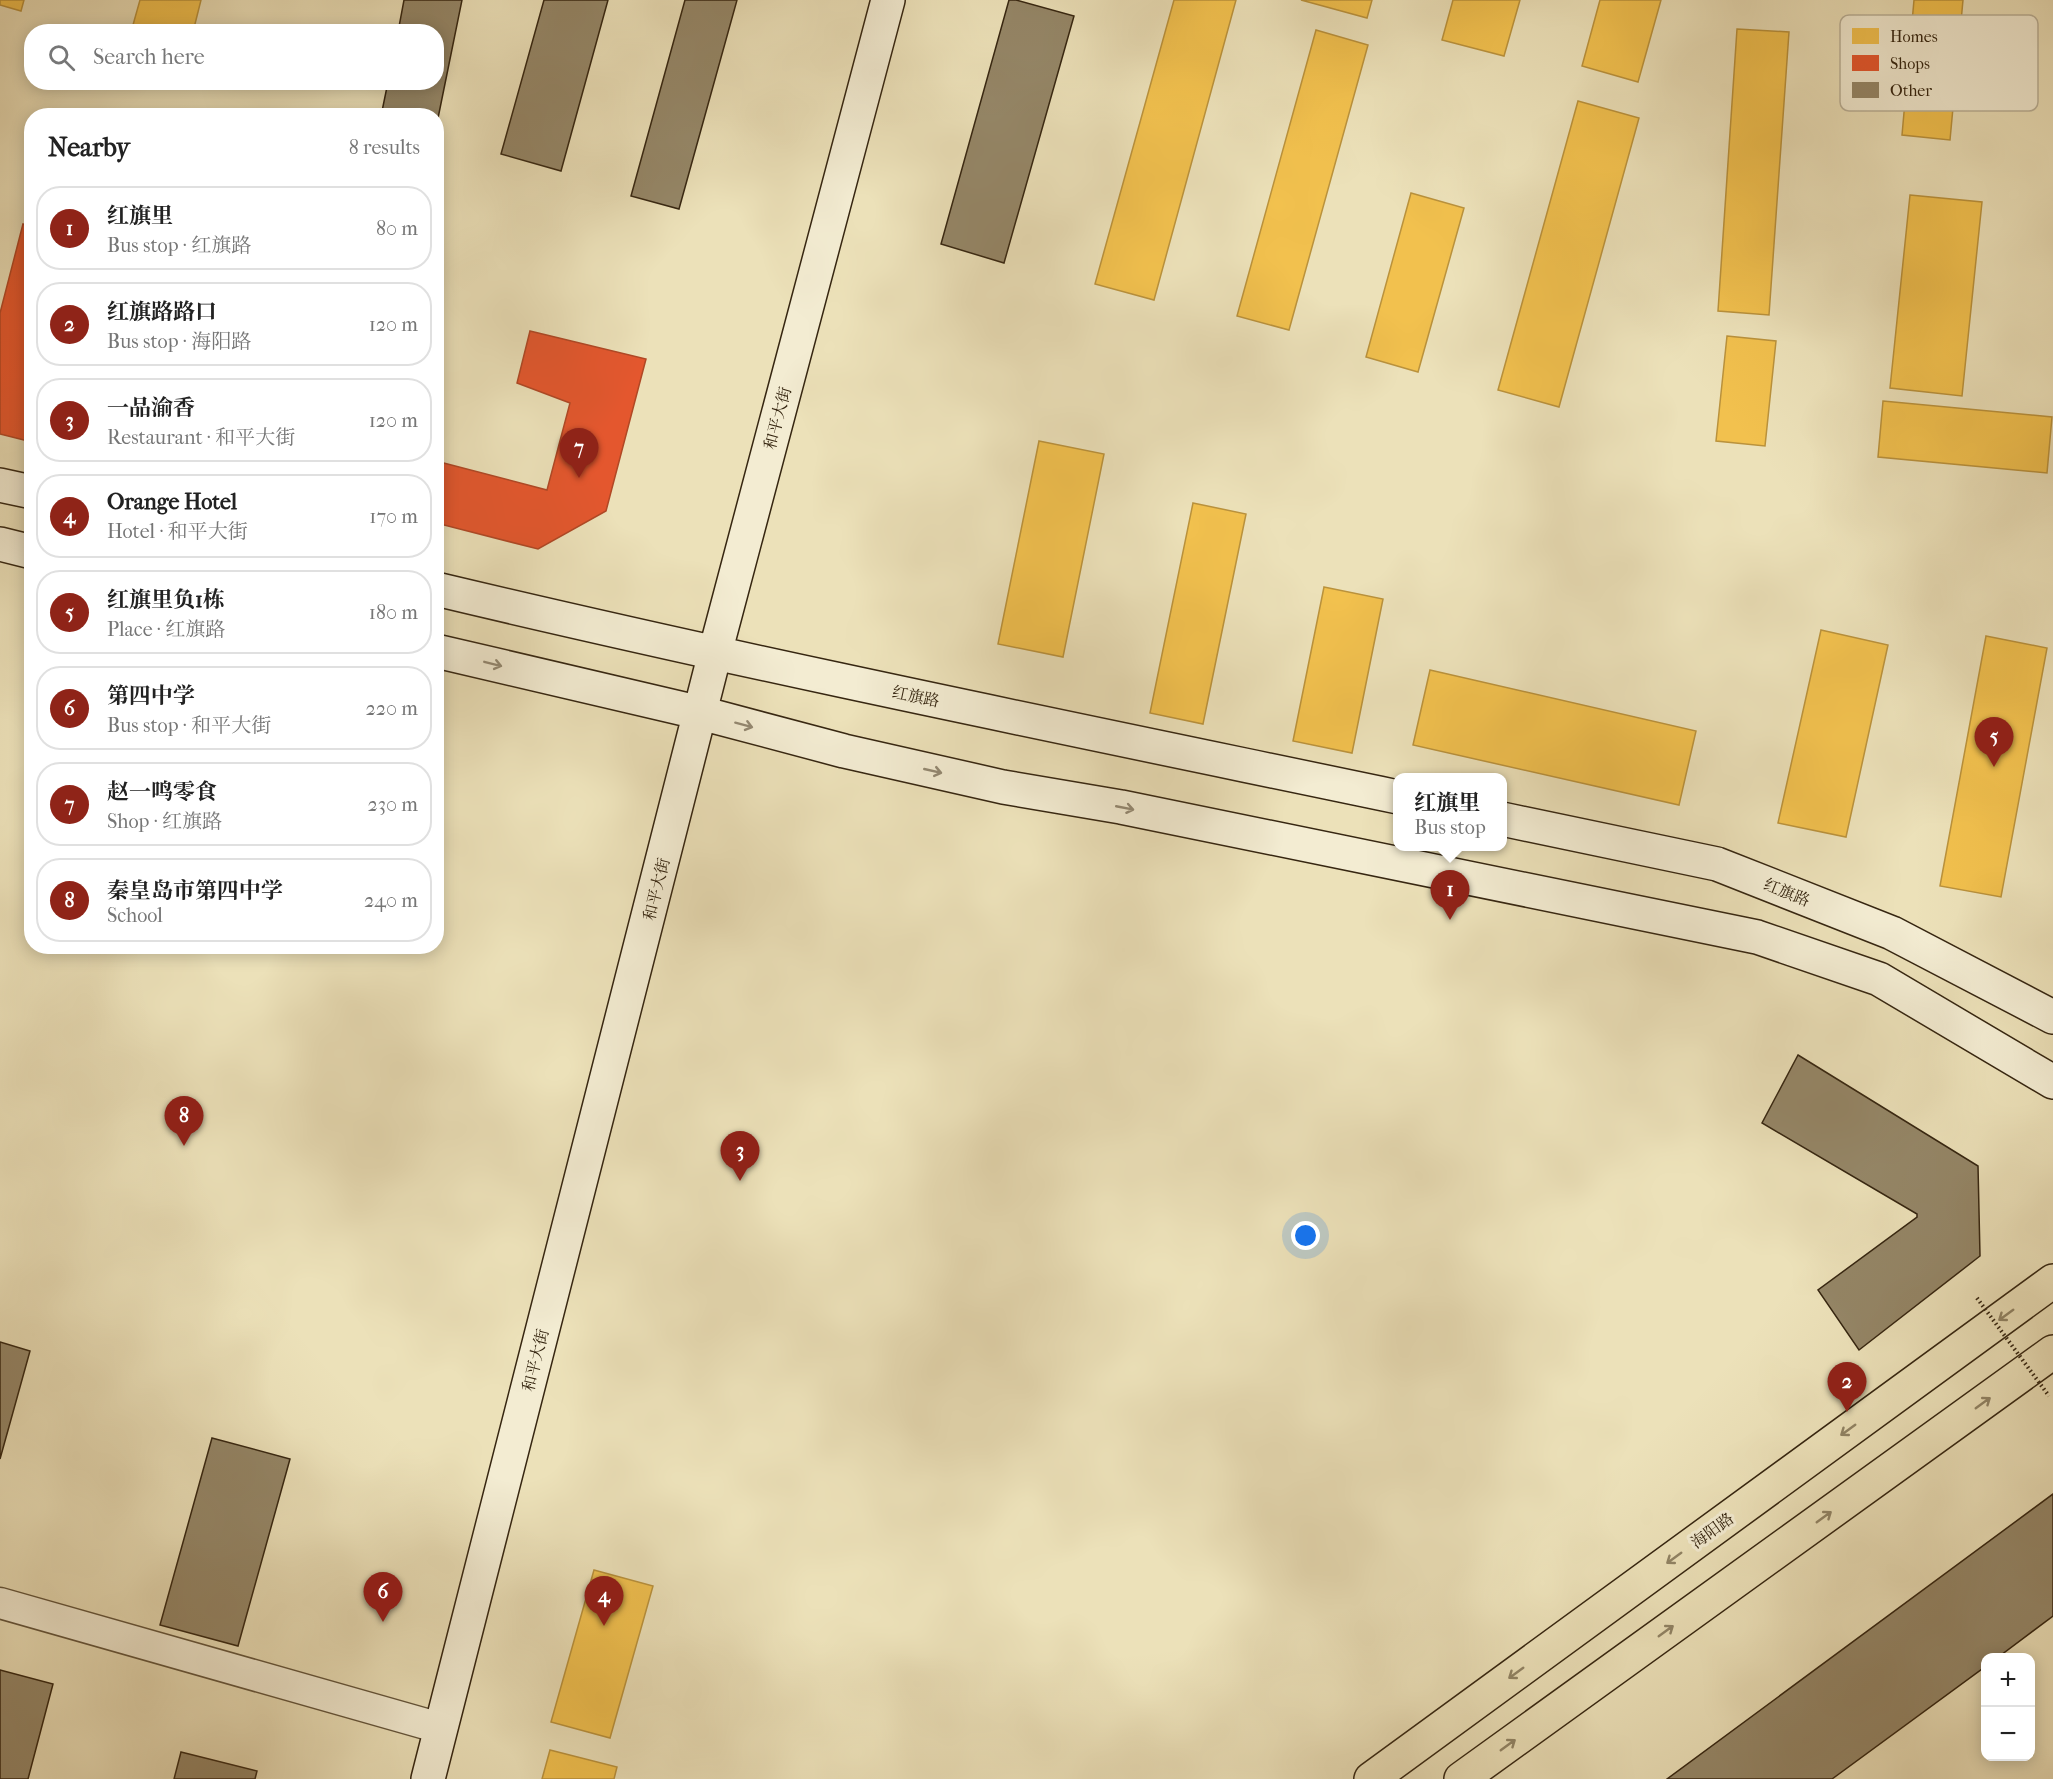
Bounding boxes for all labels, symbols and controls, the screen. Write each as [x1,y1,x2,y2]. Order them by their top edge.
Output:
legend [1840,15,2038,111]
search box [24,24,444,90]
text: Homes [1890,27,1938,46]
icon: search [45,41,78,74]
text: Search here [93,44,205,70]
text: Shops [1890,54,1930,73]
text: Other [1890,81,1932,100]
text: Nearby [48,132,130,163]
text: 8 results [349,136,420,159]
text: 红旗里 [107,203,173,229]
text: 1 [66,217,73,240]
text: 80 m [376,217,418,240]
text: Bus stop · 红旗路 [107,234,251,257]
text: 红旗路路口 [107,299,217,325]
text: 2 [64,313,75,336]
text: 120 m [369,313,418,336]
text: Bus stop · 海阳路 [107,330,251,353]
street label: 和平大街 [760,385,795,452]
text: 一品渝香 [107,395,195,421]
text: 3 [65,409,74,432]
text: 120 m [369,409,418,432]
text: Restaurant · 和平大街 [107,426,295,449]
pin: 7 [560,428,598,478]
text: Orange Hotel [107,489,237,515]
text: 4 [64,505,75,528]
text: 170 m [369,505,418,528]
text: Hotel · 和平大街 [107,520,248,543]
text: 红旗里负1栋 [107,587,225,613]
text: 5 [65,601,74,624]
text: 180 m [369,601,418,624]
text: Place · 红旗路 [107,618,225,641]
one-way arrow [484,659,503,671]
street label: 红旗路 [890,682,941,711]
text: 第四中学 [107,683,195,709]
text: 6 [64,697,75,720]
text: 220 m [365,697,418,720]
text: Bus stop · 和平大街 [107,714,271,737]
pin: 5 [1974,718,2014,767]
one-way arrow [734,719,753,731]
one-way arrow [924,766,943,778]
popup [1393,773,1507,851]
text: 赵一鸣零食 [107,779,217,805]
text: 红旗里 [1414,790,1480,816]
text: 7 [65,793,74,816]
text: 230 m [368,793,418,816]
one-way arrow [1115,803,1134,814]
text: Shop · 红旗路 [107,810,222,833]
text: Bus stop [1414,816,1486,839]
street label: 和平大街 [640,856,673,922]
pin: 1 [1430,870,1470,920]
street label: 红旗路 [1761,875,1813,910]
text: 秦皇岛市第四中学 [107,878,283,904]
text: 8 [64,889,75,912]
text: 240 m [364,889,418,912]
text: School [107,904,163,927]
pin: 8 [164,1096,204,1146]
pin: 3 [720,1132,760,1181]
your location [1291,1221,1320,1250]
one-way arrow [1998,1309,2014,1322]
street label: 和平大街 [519,1327,552,1393]
pin: 2 [1828,1362,1866,1412]
one-way arrow [1974,1397,1990,1409]
one-way arrow [1841,1424,1857,1437]
street label: 海阳路 [1687,1509,1737,1552]
one-way arrow [1816,1511,1832,1523]
one-way arrow [1666,1552,1682,1564]
pin: 6 [364,1572,403,1622]
pin: 4 [584,1576,624,1626]
one-way arrow [1658,1625,1674,1637]
map controls [1981,1653,2035,1761]
button: + [1981,1653,2035,1707]
one-way arrow [1509,1667,1525,1679]
button: − [1981,1707,2035,1761]
one-way arrow [1499,1739,1515,1751]

